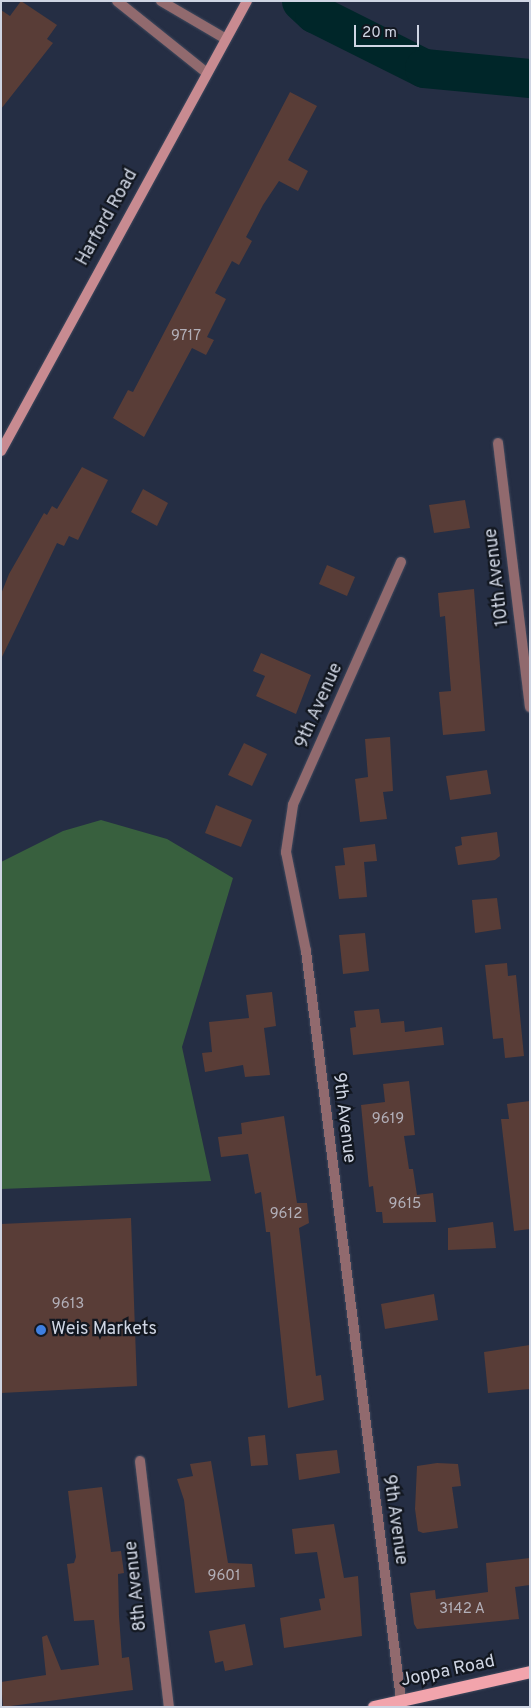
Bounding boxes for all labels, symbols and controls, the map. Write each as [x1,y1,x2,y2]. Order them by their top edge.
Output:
scale bar [356,15,421,47]
text: 20 m [362,24,397,43]
street label: Harford Road [73,166,143,270]
house number: 9717 [171,328,201,346]
street label: 10th Avenue [481,526,515,628]
street label: 9th Avenue [291,660,349,752]
street label: 9th Avenue [327,1071,359,1165]
house number: 9619 [372,1111,404,1129]
house number: 9615 [389,1196,421,1214]
house number: 9612 [270,1206,302,1224]
house number: 9613 [52,1296,84,1314]
place label: Weis Markets [51,1319,157,1341]
marker: Weis Markets [35,1324,47,1336]
street label: 9th Avenue [377,1473,411,1567]
street label: 8th Avenue [121,1539,153,1633]
house number: 9601 [207,1568,241,1586]
house number: 3142 A [439,1601,485,1619]
street label: Joppa Road [399,1651,497,1693]

